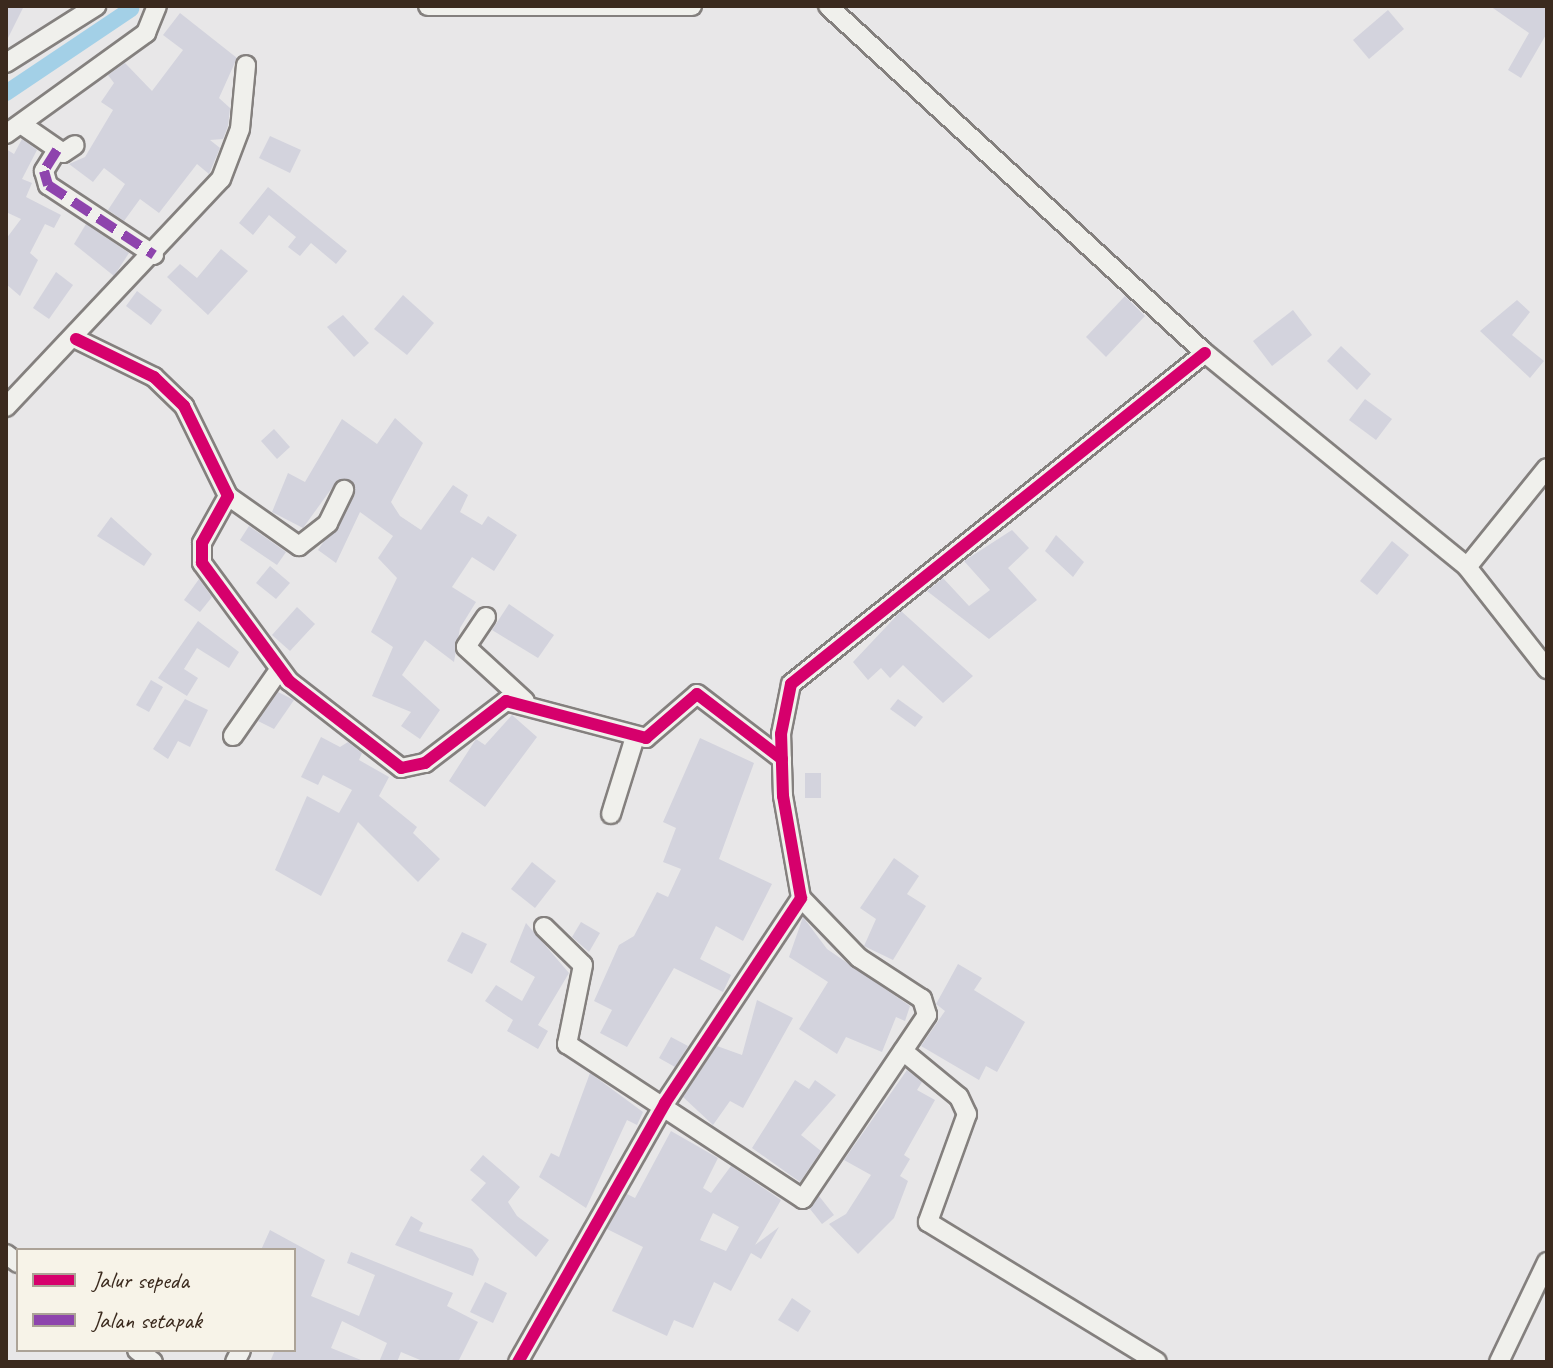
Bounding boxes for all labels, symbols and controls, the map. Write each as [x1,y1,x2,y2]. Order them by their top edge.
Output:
legend [16,1248,296,1352]
text: Jalur sepeda [92,1265,189,1295]
text: Jalan setapak [92,1305,202,1335]

